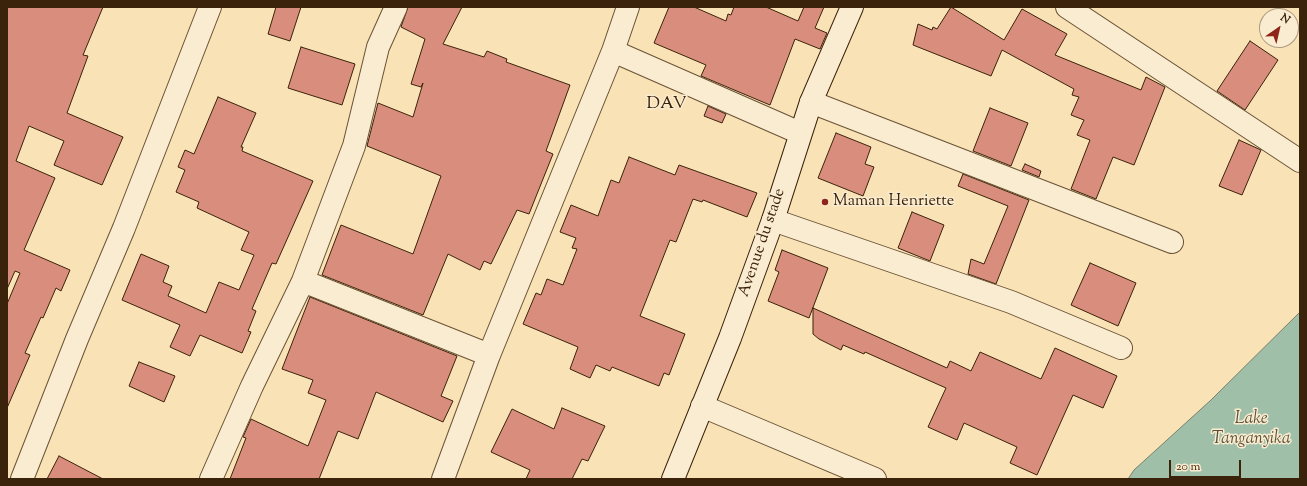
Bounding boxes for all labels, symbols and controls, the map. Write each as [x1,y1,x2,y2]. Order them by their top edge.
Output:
north arrow [1259,8,1299,48]
text: N [1277,10,1293,28]
district label: DAV [647,95,687,115]
street label: Avenue du stade [735,186,791,300]
place label: Maman Henriette [833,192,954,212]
marker: Maman Henriette [820,197,830,207]
water label: Lake Tanganyika [1211,410,1291,450]
scale bar [1171,452,1243,478]
text: 20 m [1176,458,1200,476]

